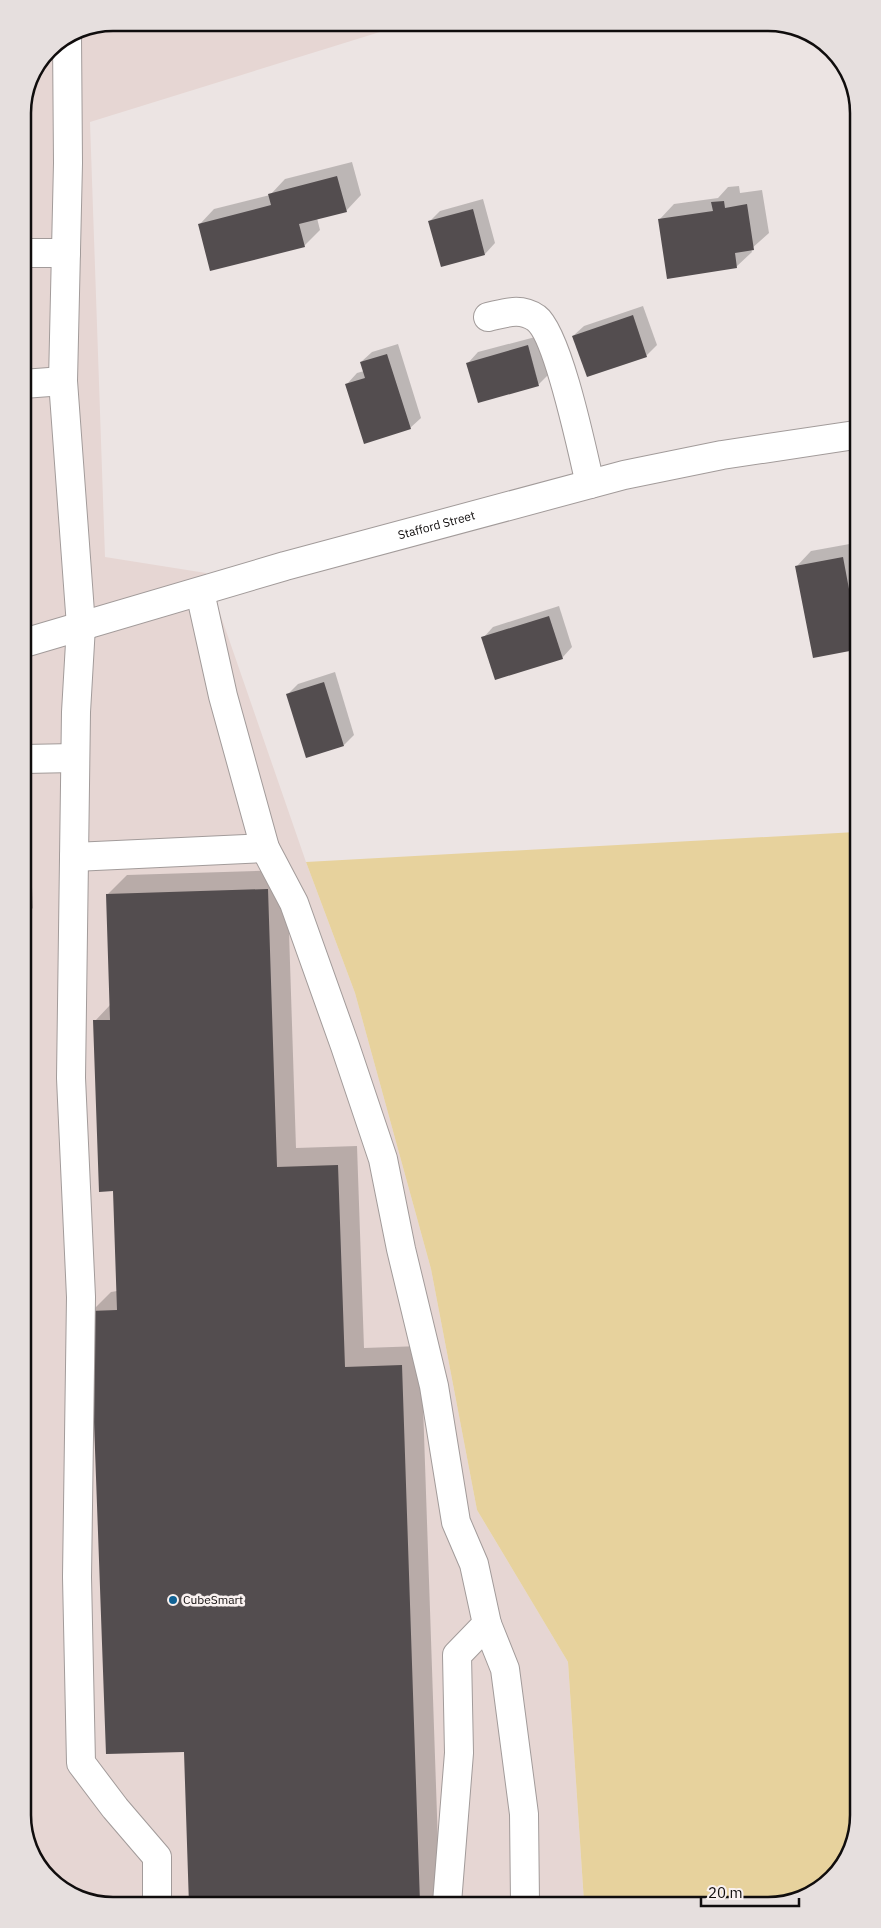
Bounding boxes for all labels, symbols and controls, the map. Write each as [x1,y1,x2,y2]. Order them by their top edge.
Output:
street label: Stafford Street [396,507,477,542]
place label: CubeSmart [183,1592,243,1607]
marker: CubeSmart [167,1594,179,1606]
scale bar [701,1876,798,1908]
text: 20 m [708,1883,743,1902]

